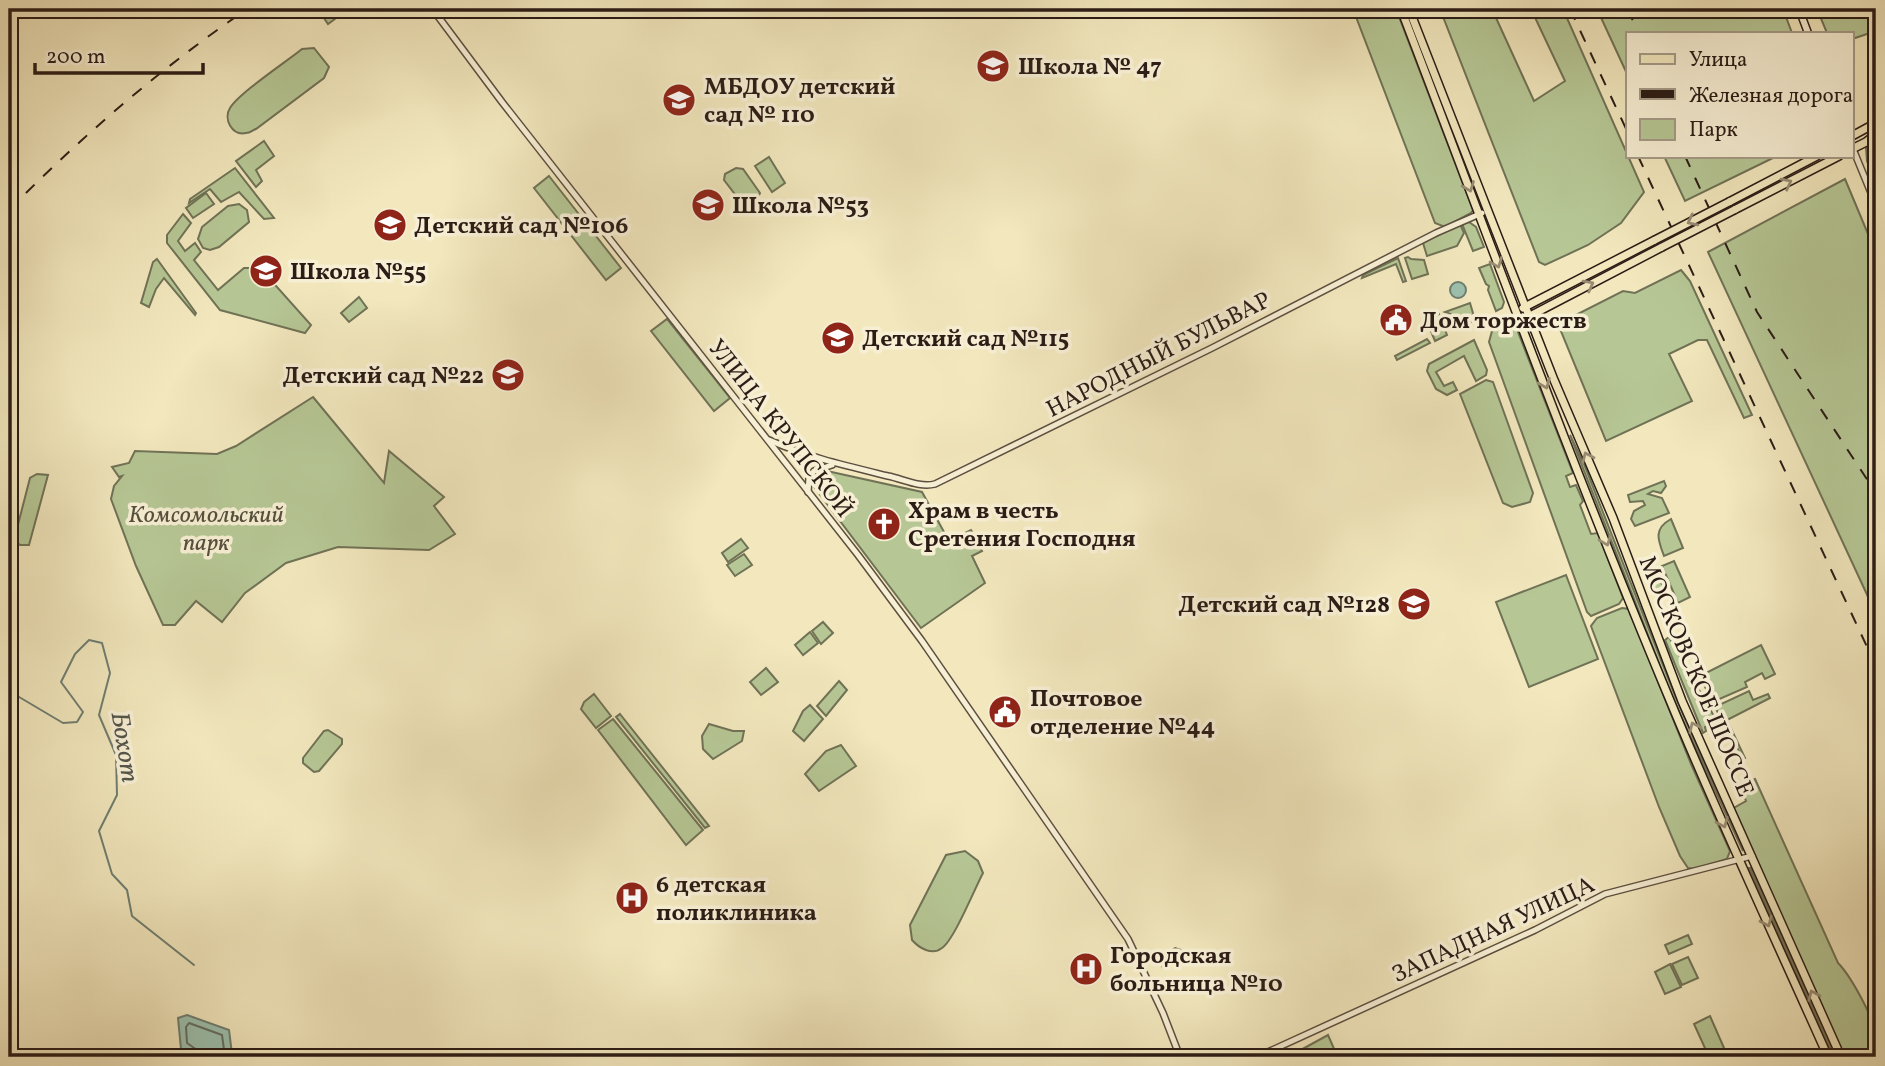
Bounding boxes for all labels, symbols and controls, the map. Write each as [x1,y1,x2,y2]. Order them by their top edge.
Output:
scale bar [35,32,203,76]
legend [1626,32,1854,158]
text: 200 m [46,43,106,72]
text: Улица [1689,46,1747,75]
school or university icon: Школа № 47 [974,47,1012,85]
place label: Школа № 47 [1018,51,1162,85]
place label: МБДОУ детский сад № 110 [704,71,895,133]
school or university icon: МБДОУ детский сад № 110 [660,81,698,119]
text: Железная дорога [1689,82,1853,111]
text: Парк [1689,116,1738,145]
one-way arrow [1779,178,1792,192]
one-way arrow [1461,181,1475,193]
school or university icon: Школа №53 [689,186,727,224]
place label: Школа №53 [732,190,869,224]
school or university icon: Детский сад №106 [371,206,409,244]
place label: Детский сад №106 [414,210,628,244]
one-way arrow [1687,213,1699,227]
school or university icon: Школа №55 [247,252,285,290]
place label: Школа №55 [290,256,426,290]
one-way arrow [1489,256,1503,268]
one-way arrow [1582,280,1594,293]
street label: НАРОДНЫЙ БУЛЬВАР [1041,284,1277,427]
public building icon: Дом торжеств [1377,301,1415,339]
place label: Дом торжеств [1420,305,1587,339]
school or university icon: Детский сад №115 [819,319,857,357]
place label: Детский сад №115 [862,323,1069,357]
street label: УЛИЦА КРУПСКОЙ [699,333,860,526]
school or university icon: Детский сад №22 [489,356,527,394]
place label: Детский сад №22 [282,360,484,394]
one-way arrow [1536,377,1550,389]
one-way arrow [1581,452,1595,464]
place label: Храм в честь Сретения Господня [908,495,1136,557]
park label: Комсомольский парк [128,499,284,561]
church icon: Храм в честь Сретения Господня [865,505,903,543]
one-way arrow [1598,535,1612,547]
street label: МОСКОВСКОЕ ШОССЕ [1629,551,1761,802]
school or university icon: Детский сад №128 [1395,585,1433,623]
place label: Детский сад №128 [1178,589,1390,623]
place label: Почтовое отделение №44 [1030,683,1215,745]
public building icon: Почтовое отделение №44 [986,693,1024,731]
water label: Бохот [101,709,147,785]
one-way arrow [1688,721,1702,734]
one-way arrow [1715,816,1729,828]
place label: 6 детская поликлиника [656,869,817,931]
street label: ЗАПАДНАЯ УЛИЦА [1387,869,1601,993]
hospital icon: 6 детская поликлиника [613,879,651,917]
one-way arrow [1759,914,1773,927]
place label: Городская больница №10 [1110,940,1283,1002]
hospital icon: Городская больница №10 [1067,950,1105,988]
one-way arrow [1807,990,1821,1002]

